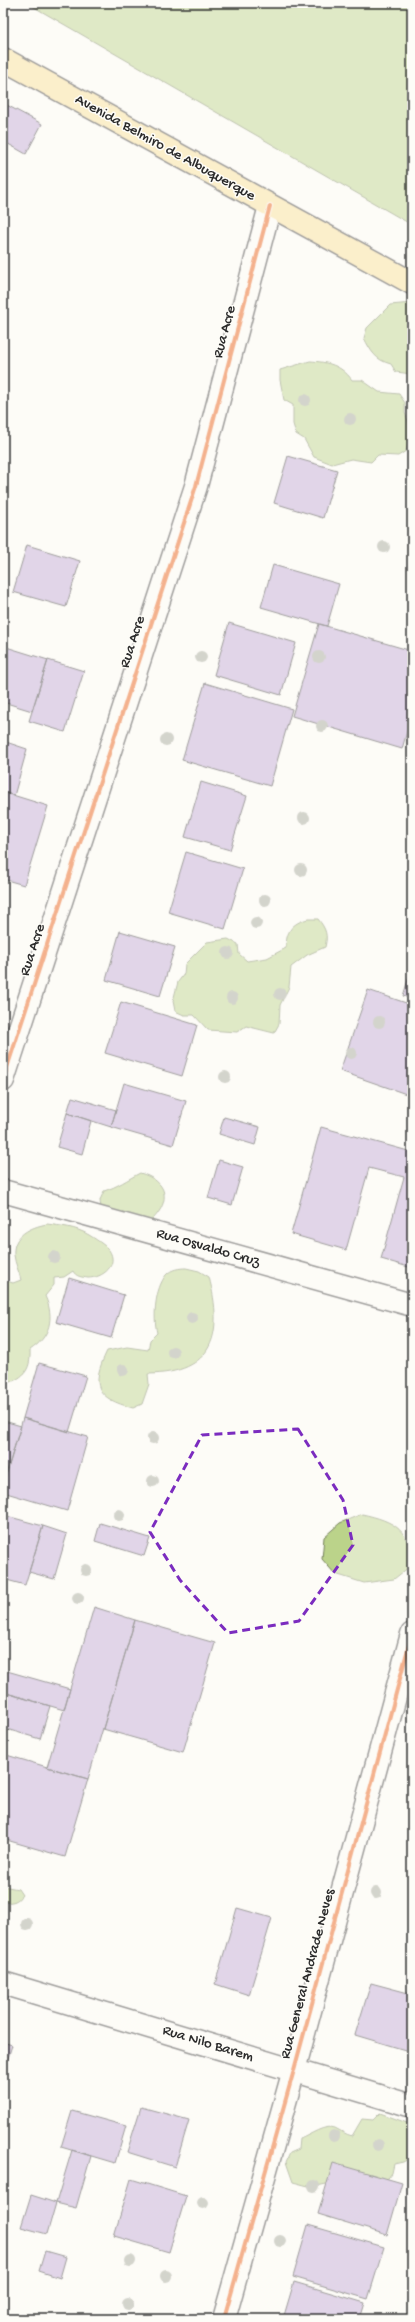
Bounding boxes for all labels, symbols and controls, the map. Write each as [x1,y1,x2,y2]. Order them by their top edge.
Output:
street label: Avenida Belmiro de Albuquerque [72,91,259,205]
street label: Rua Acre [209,303,241,360]
street label: Rua Acre [116,613,150,670]
street label: Rua Acre [16,921,50,978]
street label: Rua Osvaldo Cruz [154,1225,262,1271]
street label: Rua General Andrade Neves [277,1887,339,2061]
street label: Rua Nilo Barem [160,2022,256,2066]

